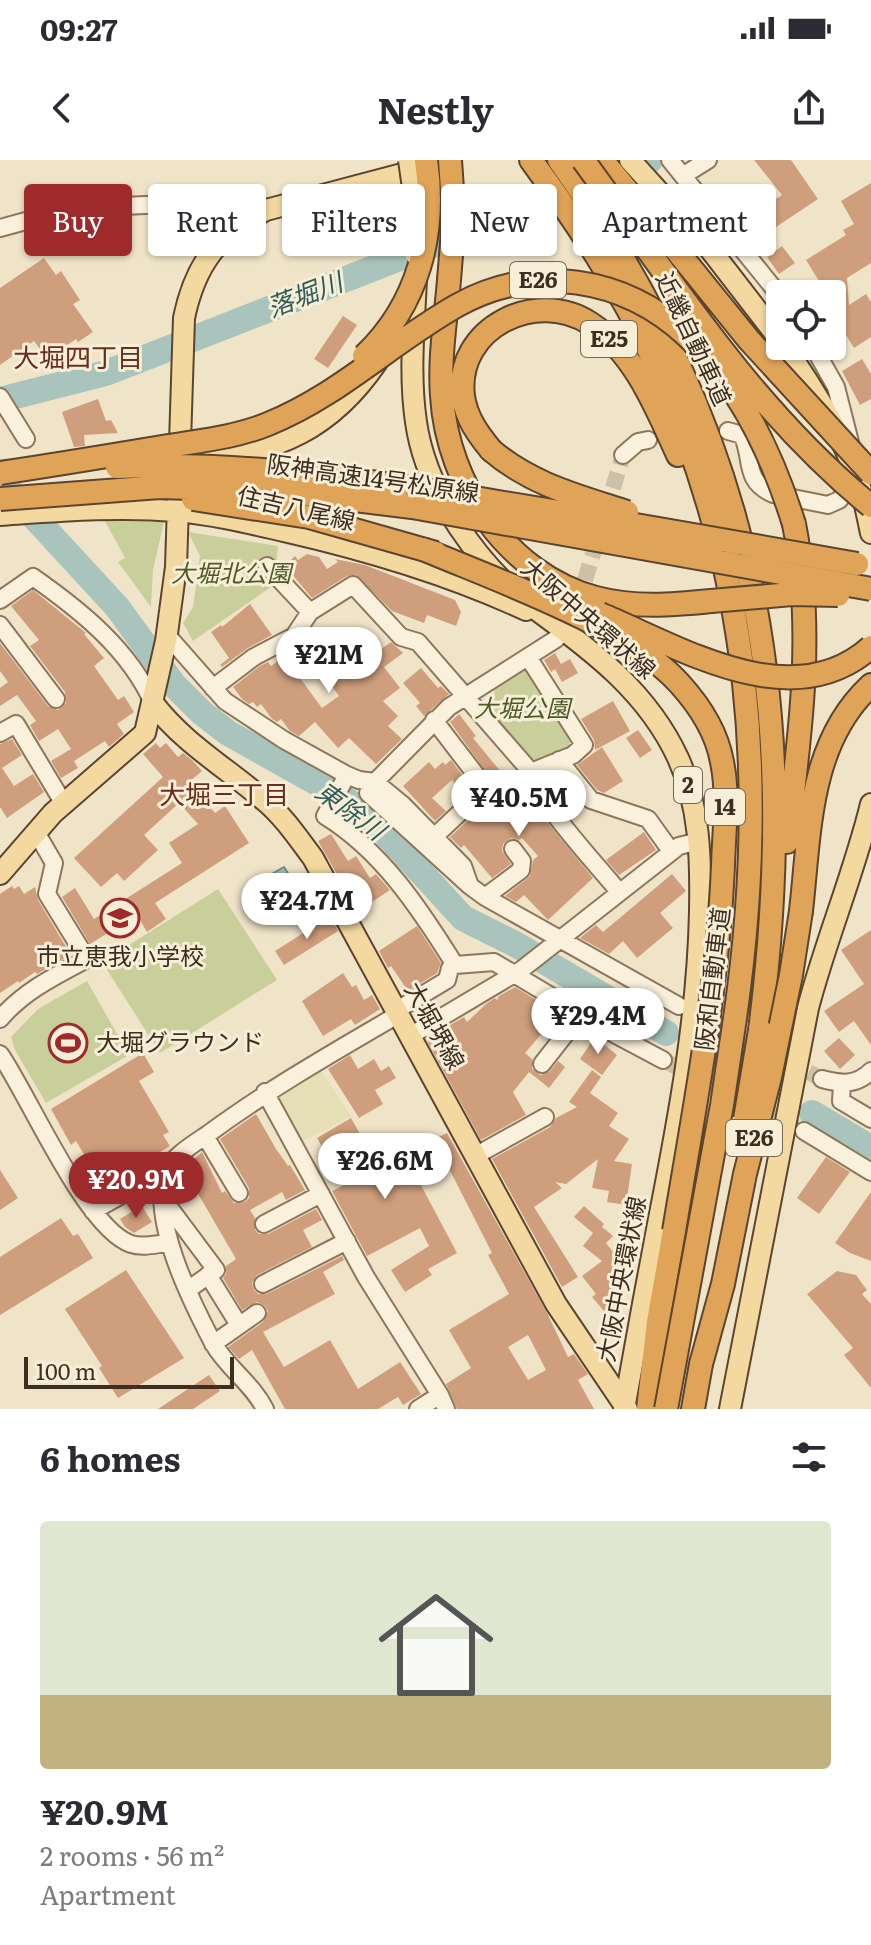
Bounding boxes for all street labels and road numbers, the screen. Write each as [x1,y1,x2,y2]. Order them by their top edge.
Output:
road number: E26 [510,262,566,298]
street label: 近畿自動車道 [649,265,742,411]
road number: E25 [581,321,637,357]
street label: 阪神高速14号松原線 [265,444,482,509]
street label: 住吉八尾線 [234,476,359,537]
street label: 大阪中央環状線 [515,549,665,685]
road number: 2 [674,767,702,803]
road number: 14 [705,789,745,825]
street label: 阪和自動車道 [684,905,737,1052]
street label: 大堀堺線 [398,974,475,1075]
road number: E26 [726,1120,782,1156]
street label: 大阪中央環状線 [586,1193,653,1364]

